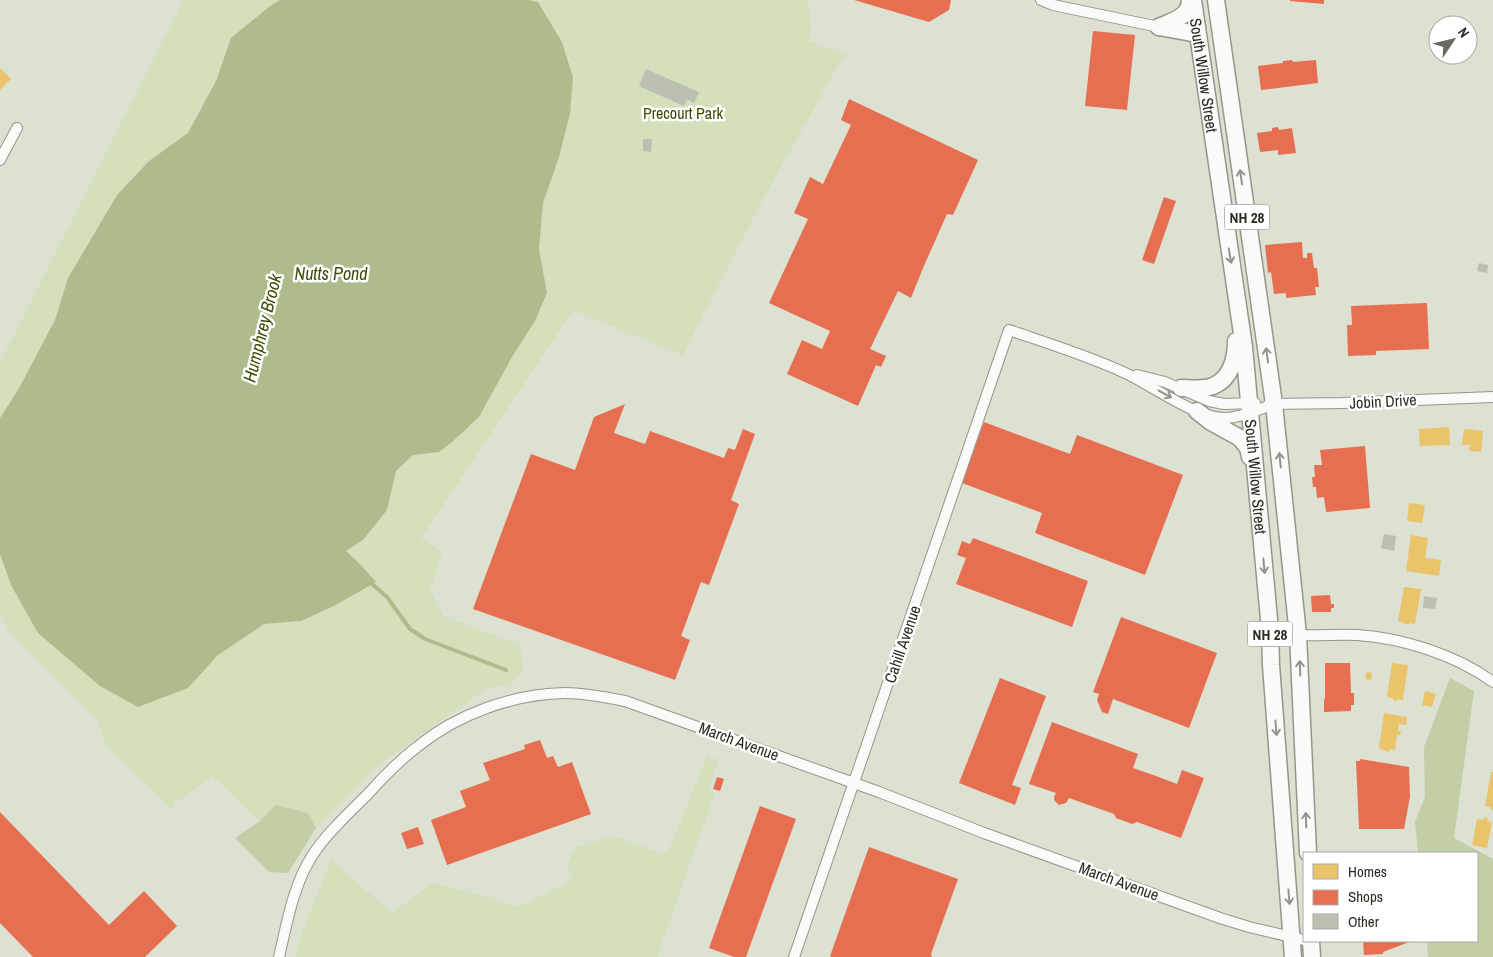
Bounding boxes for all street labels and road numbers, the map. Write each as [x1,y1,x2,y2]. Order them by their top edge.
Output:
street label: South Willow Street [1185,17,1223,134]
road number: NH 28 [1224,204,1270,230]
street label: Jobin Drive [1349,388,1417,414]
street label: South Willow Street [1240,418,1272,536]
street label: Cahill Avenue [878,602,926,686]
road number: NH 28 [1248,622,1292,646]
street label: March Avenue [696,716,782,766]
street label: March Avenue [1076,856,1162,906]

